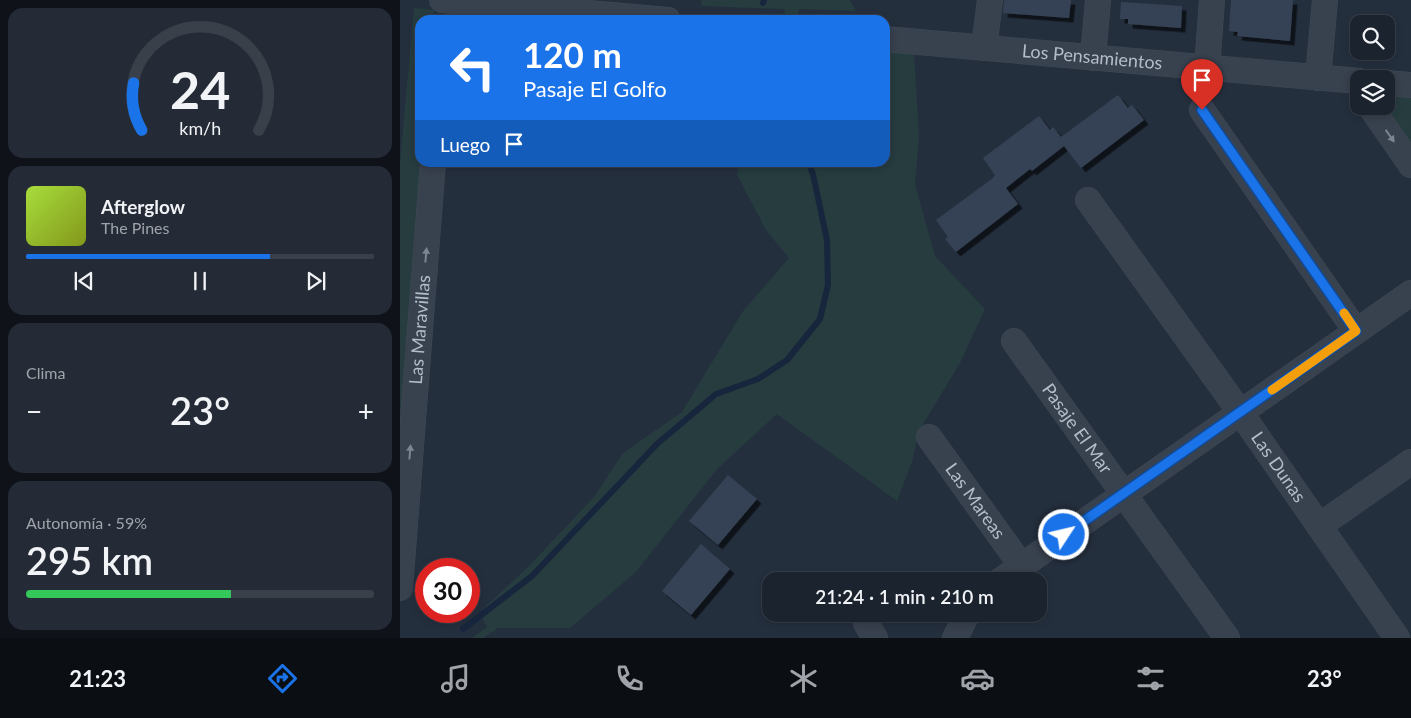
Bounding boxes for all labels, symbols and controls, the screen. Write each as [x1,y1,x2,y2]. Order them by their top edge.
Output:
map controls [1350,15,1395,115]
button: search [1350,15,1395,60]
text: 120 m [523,33,622,75]
icon: left [440,35,505,100]
street label: Los Pensamientos [1021,39,1164,74]
text: 24 [170,58,230,120]
pin [1181,59,1223,110]
icon: arrive [1188,66,1216,94]
button: layers [1350,70,1395,115]
text: Pasaje El Golfo [523,75,667,102]
text: km/h [179,117,221,139]
one-way arrow [1385,129,1395,142]
icon: arrive [500,130,528,158]
text: Luego [440,133,490,156]
text: Afterglow [101,195,185,218]
text: The Pines [101,218,170,237]
one-way arrow [422,247,430,263]
icon: previous [70,267,98,295]
icon: pause [186,267,214,295]
icon: next [302,267,330,295]
street label: Las Maravillas [404,274,434,385]
text: Clima [26,363,65,382]
street label: Pasaje El Mar [1038,379,1118,478]
text: 23° [170,387,230,433]
text: − [26,394,42,428]
text: + [358,394,374,428]
street label: Las Dunas [1247,427,1311,506]
one-way arrow [407,444,415,460]
street label: Las Mareas [941,458,1011,543]
position arrow [1037,508,1089,560]
text: Autonomía · 59% [26,513,147,532]
text: 295 km [26,537,153,583]
speed limit sign: 30 [415,558,480,623]
text: 21:24 · 1 min · 210 m [815,585,994,608]
icon: directions [265,661,300,696]
icon: music [438,661,473,696]
icon: phone [612,661,647,696]
icon: climate [786,661,821,696]
icon: car [960,661,995,696]
icon: filters [1133,661,1168,696]
text: 21:23 [69,665,126,692]
text: 23° [1307,665,1342,692]

